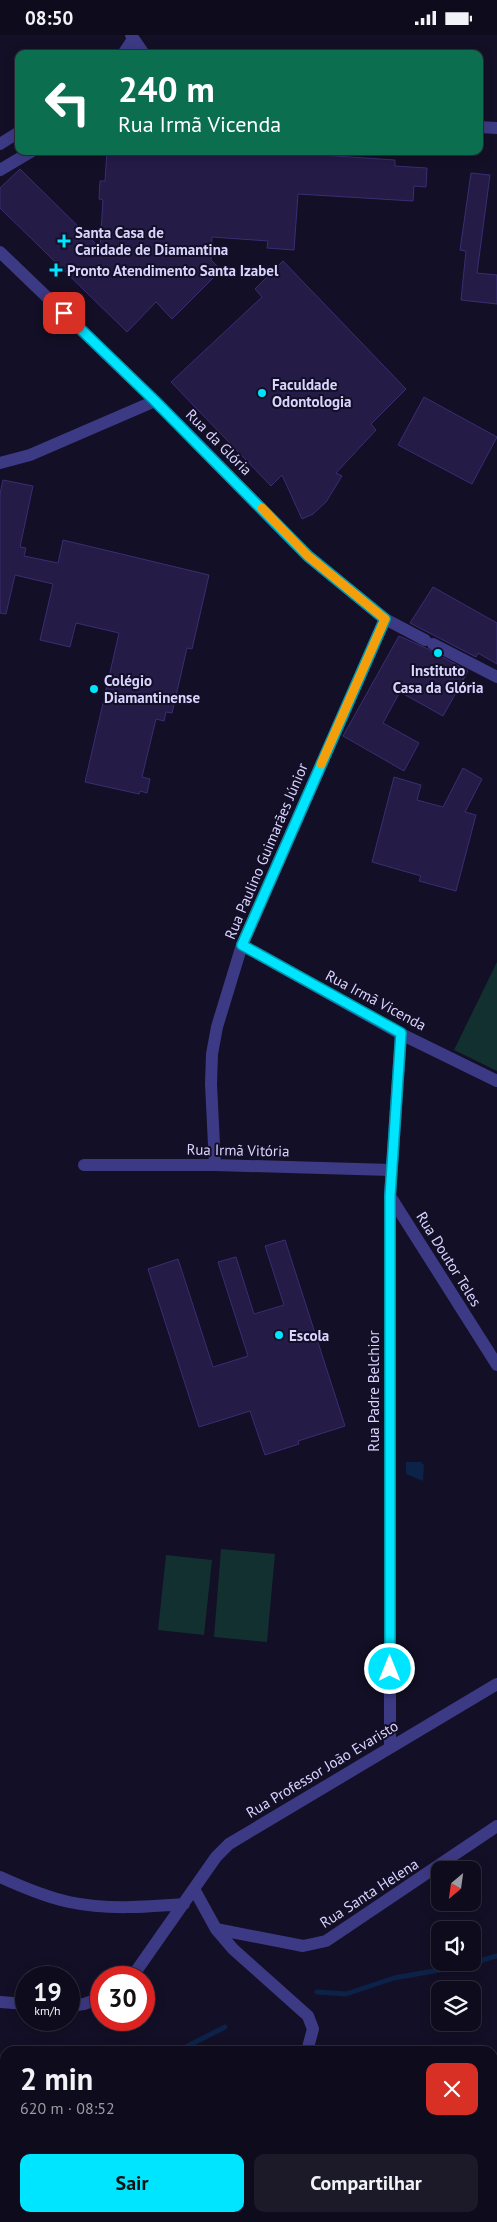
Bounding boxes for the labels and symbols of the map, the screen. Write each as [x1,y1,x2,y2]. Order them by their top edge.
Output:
place label: Santa Casa de Caridade de Diamantina [75,223,228,259]
marker: Santa Casa de Caridade de Diamantina [57,234,71,248]
place label: Pronto Atendimento Santa Izabel [67,261,279,280]
marker: Pronto Atendimento Santa Izabel [49,263,63,277]
pin [43,292,85,334]
place label: Faculdade Odontologia [272,375,352,411]
marker: Faculdade Odontologia [256,387,268,399]
street label: Rua da Glória [182,405,256,479]
marker: Instituto Casa da Glória [432,647,444,659]
place label: Instituto Casa da Glória [393,661,483,697]
place label: Colégio Diamantinense [104,671,200,707]
marker: Colégio Diamantinense [88,683,100,695]
street label: Rua Paulino Guimarães Júnior [220,760,312,942]
street label: Rua Irmã Vicenda [322,965,430,1035]
street label: Rua Irmã Vitória [186,1140,290,1160]
street label: Rua Doutor Teles [412,1208,486,1310]
place label: Escola [289,1326,329,1345]
marker: Escola [273,1329,285,1341]
street label: Rua Padre Belchior [364,1330,383,1452]
position arrow [363,1642,415,1694]
street label: Rua Professor João Evaristo [242,1716,402,1822]
street label: Rua Santa Helena [316,1854,422,1932]
north arrow [431,1861,481,1911]
speed limit sign: 30 [90,1966,155,2031]

